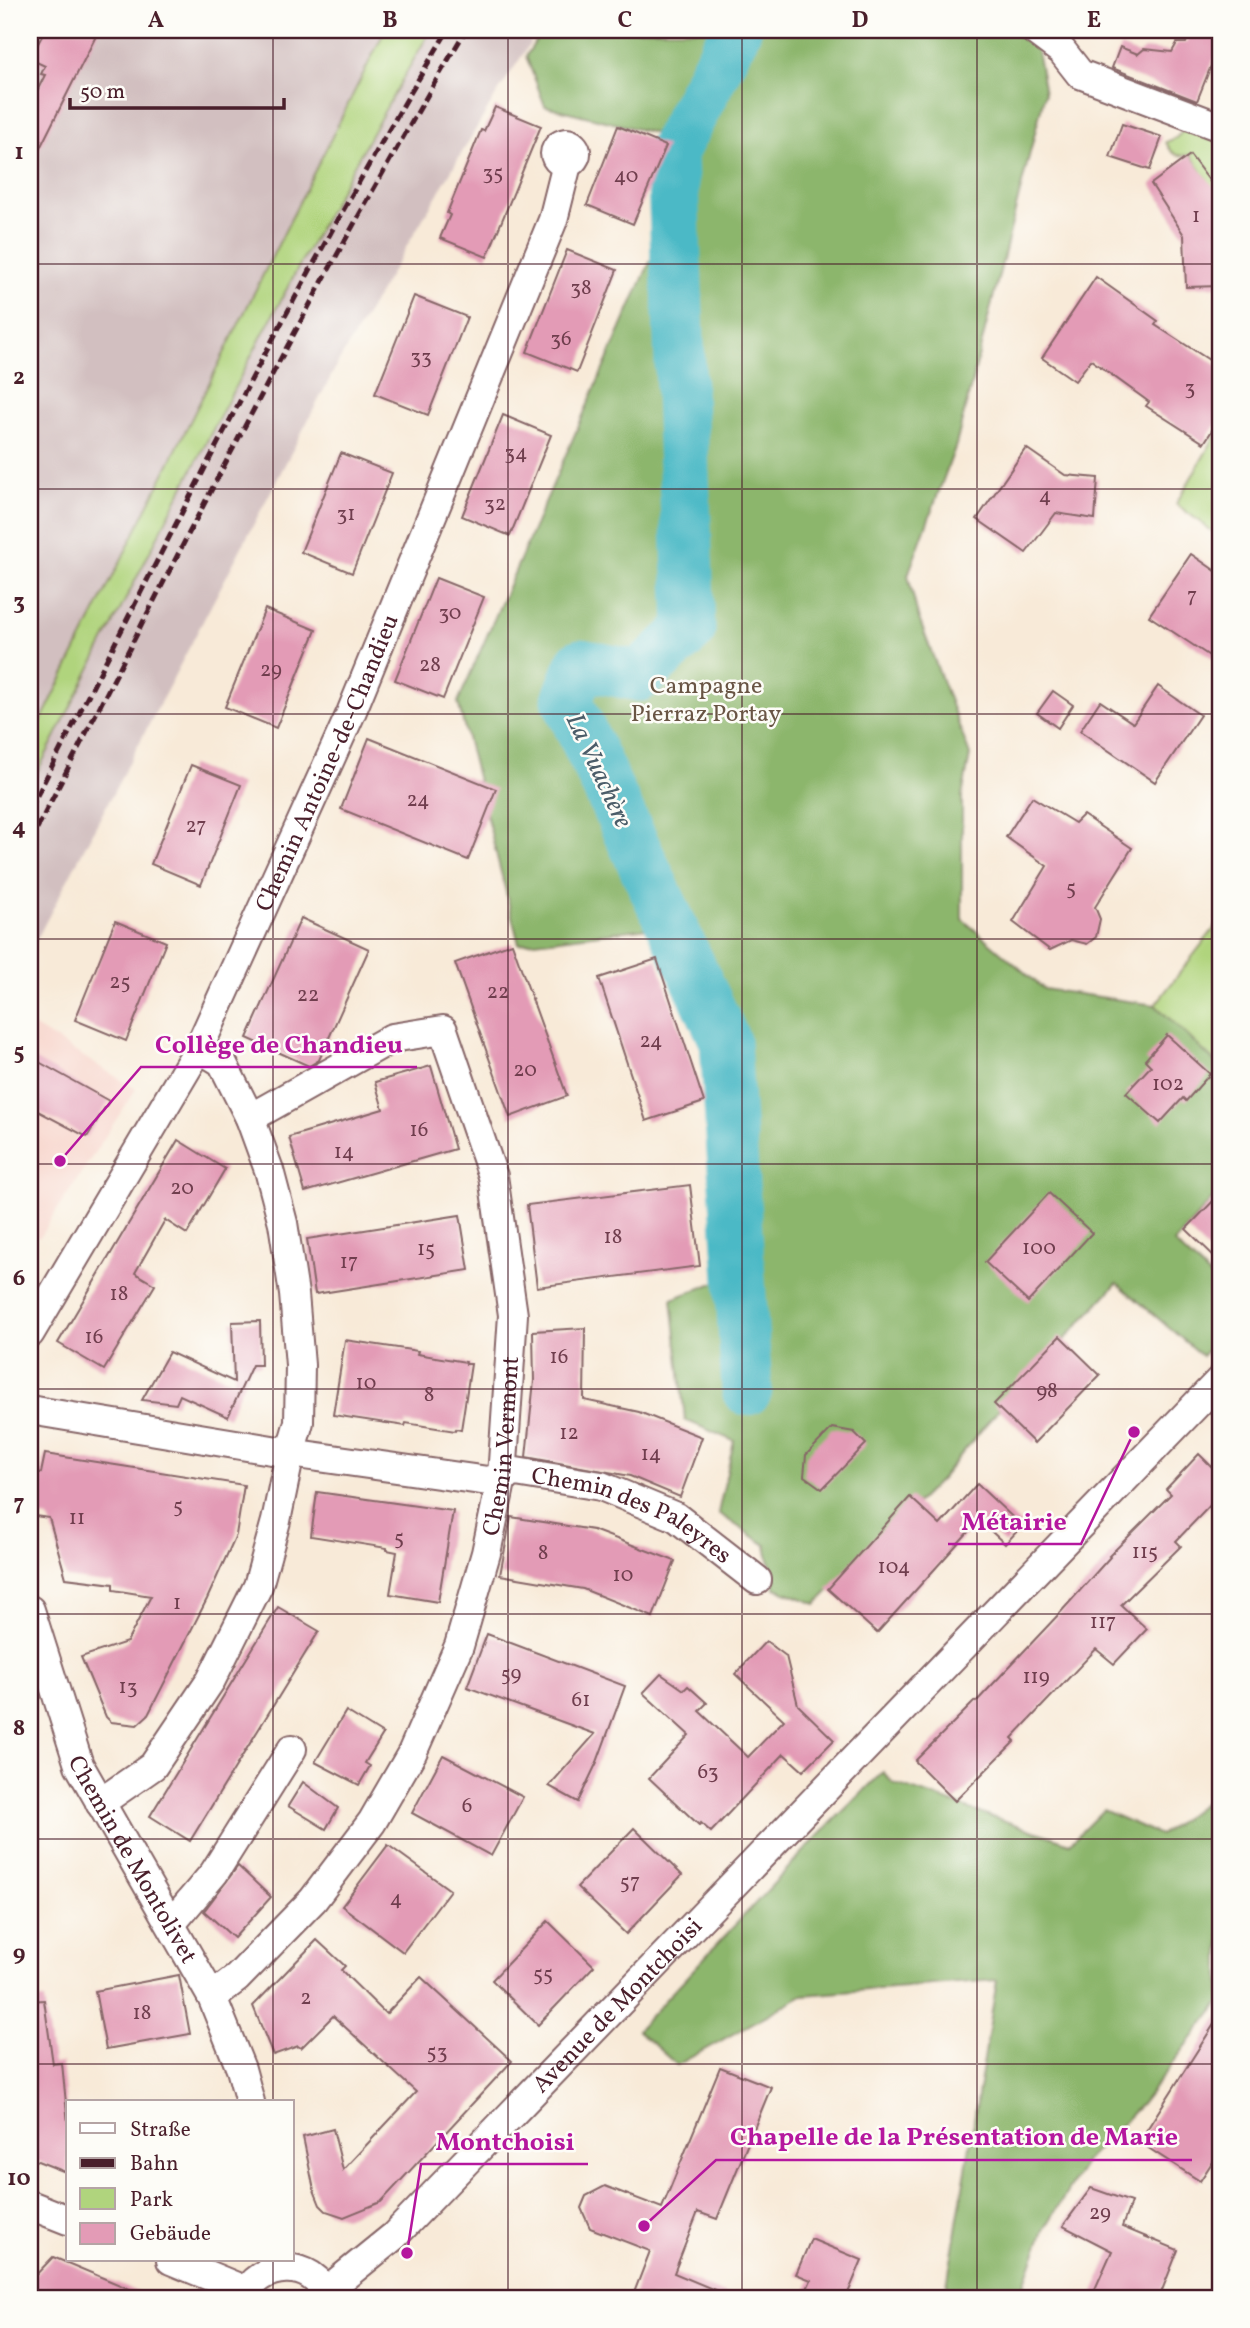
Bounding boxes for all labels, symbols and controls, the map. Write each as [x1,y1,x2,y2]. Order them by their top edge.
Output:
text: A [148,5,164,37]
text: B [382,5,398,37]
text: C [618,5,632,37]
text: D [852,5,869,37]
text: E [1087,5,1101,37]
scale bar [70,66,284,110]
text: 50 m [80,78,125,107]
text: 1 [14,137,24,169]
house number: 35 [483,159,503,188]
house number: 40 [614,162,638,191]
house number: 1 [1192,202,1200,231]
house number: 38 [570,274,592,303]
house number: 36 [550,325,572,354]
house number: 33 [410,343,432,372]
text: 2 [13,362,25,394]
house number: 3 [1185,374,1195,403]
house number: 34 [504,439,528,468]
house number: 4 [1039,482,1051,511]
house number: 32 [484,490,506,519]
house number: 31 [337,500,355,529]
house number: 7 [1187,582,1197,611]
text: 3 [13,587,25,619]
house number: 30 [439,599,461,628]
street label: Chemin Antoine-de-Chandieu [248,610,409,918]
house number: 28 [419,651,441,680]
house number: 29 [260,656,282,685]
park label: Campagne Pierraz Portay [631,670,781,732]
water label: La Vuachère [556,708,641,835]
house number: 24 [406,786,430,815]
text: 4 [12,812,26,844]
house number: 27 [186,812,206,841]
house number: 5 [1066,874,1076,903]
house number: 25 [109,968,131,997]
house number: 22 [487,978,509,1007]
house number: 22 [297,981,319,1010]
callout: Collège de Chandieu [141,1020,417,1067]
house number: 24 [639,1027,663,1056]
text: Collège de Chandieu [155,1028,403,1064]
text: 5 [13,1037,25,1069]
house number: 20 [513,1056,537,1085]
house number: 102 [1152,1070,1184,1099]
house number: 16 [410,1116,428,1145]
house number: 14 [334,1138,354,1167]
house number: 20 [170,1174,194,1203]
house number: 18 [604,1223,622,1252]
house number: 100 [1022,1234,1056,1263]
house number: 15 [417,1235,435,1264]
house number: 17 [340,1248,358,1277]
text: 6 [13,1263,25,1295]
house number: 18 [110,1280,128,1309]
house number: 16 [85,1323,103,1352]
house number: 16 [550,1343,568,1372]
street label: Chemin Vermont [475,1355,529,1539]
house number: 10 [356,1369,376,1398]
house number: 98 [1036,1377,1058,1406]
house number: 8 [424,1381,434,1410]
house number: 12 [559,1419,579,1448]
house number: 14 [641,1440,661,1469]
street label: Chemin des Paleyres [529,1460,738,1573]
text: 7 [14,1488,25,1520]
house number: 5 [173,1492,183,1521]
callout: Métairie [948,1497,1081,1544]
house number: 11 [69,1504,85,1533]
text: Métairie [961,1505,1067,1541]
house number: 5 [394,1524,404,1553]
house number: 115 [1132,1538,1158,1567]
house number: 8 [538,1539,548,1568]
house number: 104 [878,1553,910,1582]
house number: 10 [613,1561,633,1590]
house number: 1 [173,1589,181,1618]
house number: 117 [1090,1608,1116,1637]
house number: 59 [501,1660,521,1689]
house number: 119 [1022,1663,1050,1692]
house number: 13 [119,1673,137,1702]
house number: 61 [572,1686,590,1715]
text: 8 [13,1713,25,1745]
street label: Chemin de Montolivet [58,1752,204,1971]
house number: 63 [697,1758,719,1787]
house number: 6 [462,1792,472,1821]
house number: 57 [620,1868,640,1897]
house number: 4 [390,1885,402,1914]
street label: Avenue de Montchoisi [526,1911,711,2102]
text: 9 [13,1938,25,1970]
house number: 55 [533,1960,553,1989]
house number: 2 [300,1984,312,2013]
house number: 18 [133,1999,151,2028]
house number: 53 [427,2038,447,2067]
legend [66,2100,294,2262]
callout: Chapelle de la Présentation de Marie [716,2113,1192,2160]
text: Straße [130,2116,191,2145]
callout: Montchoisi [421,2117,588,2164]
text: Chapelle de la Présentation de Marie [730,2120,1178,2156]
text: Montchoisi [435,2125,575,2161]
text: Bahn [130,2150,179,2179]
text: 10 [7,2163,31,2195]
text: Park [130,2186,173,2215]
house number: 29 [1089,2199,1111,2228]
text: Gebäude [130,2220,211,2249]

